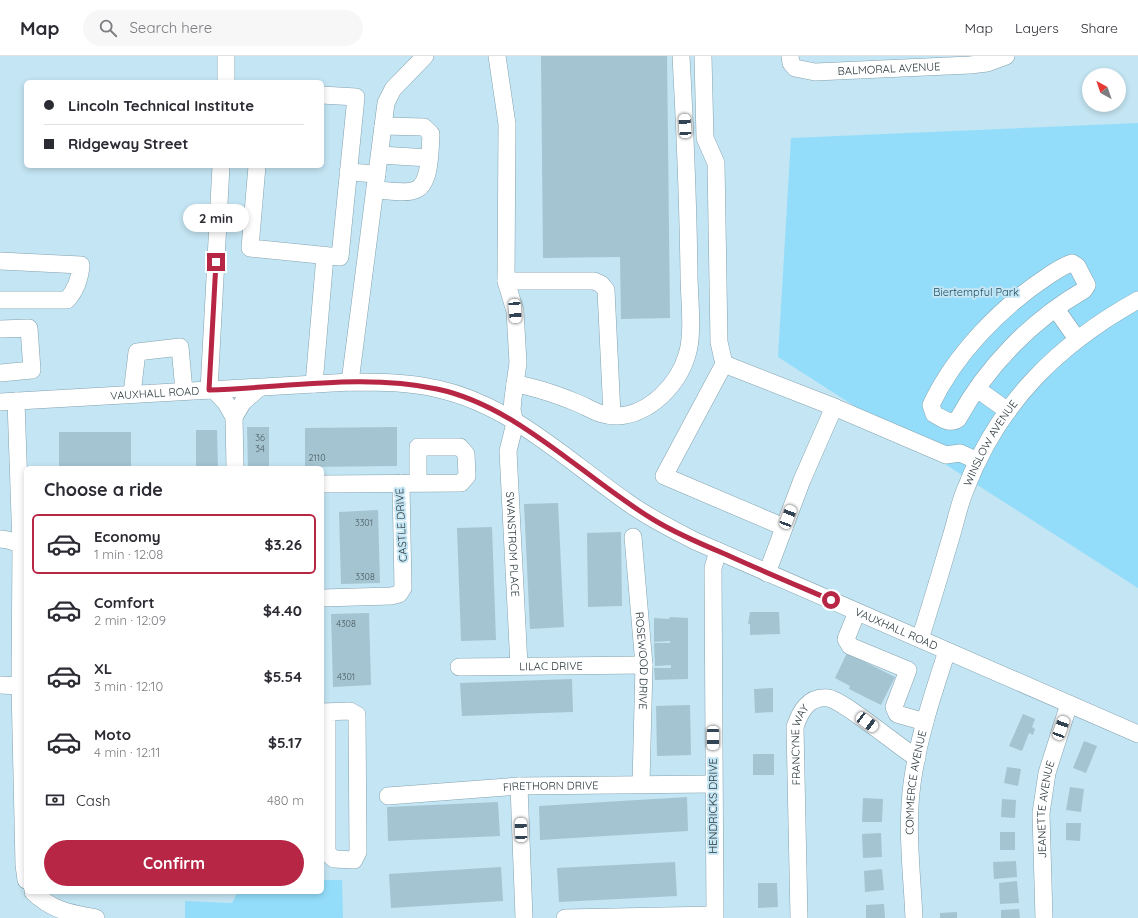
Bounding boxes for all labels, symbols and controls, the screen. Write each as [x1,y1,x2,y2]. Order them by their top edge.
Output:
search box [83,10,363,46]
text: Map [20,16,59,40]
icon: search [97,17,119,39]
text: Search here [129,18,212,37]
text: Map [964,19,993,37]
text: Layers [1015,19,1059,37]
text: Share [1081,19,1118,37]
street label: BALMORAL AVENUE [837,59,941,78]
north arrow [1082,68,1126,112]
map controls [1082,68,1126,112]
text: Lincoln Technical Institute [68,96,254,115]
car [678,114,692,138]
text: Ridgeway Street [68,134,189,153]
callout: 2 min [183,204,249,232]
text: 2 min [199,210,233,226]
route end [207,253,225,271]
park label: Biertempful Park [933,285,1019,299]
car [508,299,522,323]
street label: VAUXHALL ROAD [110,384,200,403]
street label: WINSLOW AVENUE [960,397,1020,488]
house number: 36 [255,432,265,443]
house number: 34 [255,443,265,454]
house number: 2110 [308,452,326,463]
text: Choose a ride [44,478,163,501]
street label: CASTLE DRIVE [392,488,410,562]
street label: SWANSTROM PLACE [503,491,522,597]
car [778,504,798,530]
house number: 3301 [355,517,373,528]
icon: car [46,526,82,562]
text: Economy [94,527,161,546]
text: $3.26 [264,535,302,554]
text: 1 min · 12:08 [94,546,163,562]
house number: 3308 [355,571,375,582]
route start [822,591,840,609]
icon: car [46,592,82,628]
text: Comfort [94,593,155,612]
text: $4.40 [263,601,302,620]
street label: VAUXHALL ROAD [853,605,940,653]
street label: ROSEWOOD DRIVE [632,611,651,710]
text: 2 min · 12:09 [94,612,166,628]
house number: 4308 [336,618,356,629]
icon: car [46,658,82,694]
text: XL [94,659,112,678]
street label: LILAC DRIVE [519,659,583,673]
text: $5.54 [264,667,302,686]
house number: 4301 [337,671,355,682]
text: 3 min · 12:10 [94,678,163,694]
street label: FRANCYNE WAY [788,701,812,785]
car [854,710,880,734]
car [1051,715,1071,741]
icon: car [46,724,82,760]
text: Moto [94,725,131,744]
car [707,726,719,750]
street label: COMMERCE AVENUE [902,729,929,835]
text: $5.17 [268,733,302,752]
text: 4 min · 12:11 [94,744,160,760]
street label: HENDRICKS DRIVE [706,758,720,854]
street label: JEANETTE AVENUE [1034,759,1058,859]
street label: FIRETHORN DRIVE [502,778,599,794]
icon: cash [44,789,66,811]
text: Cash [76,791,110,810]
text: 480 m [267,792,304,808]
car [515,818,527,842]
button: Confirm [44,840,304,886]

